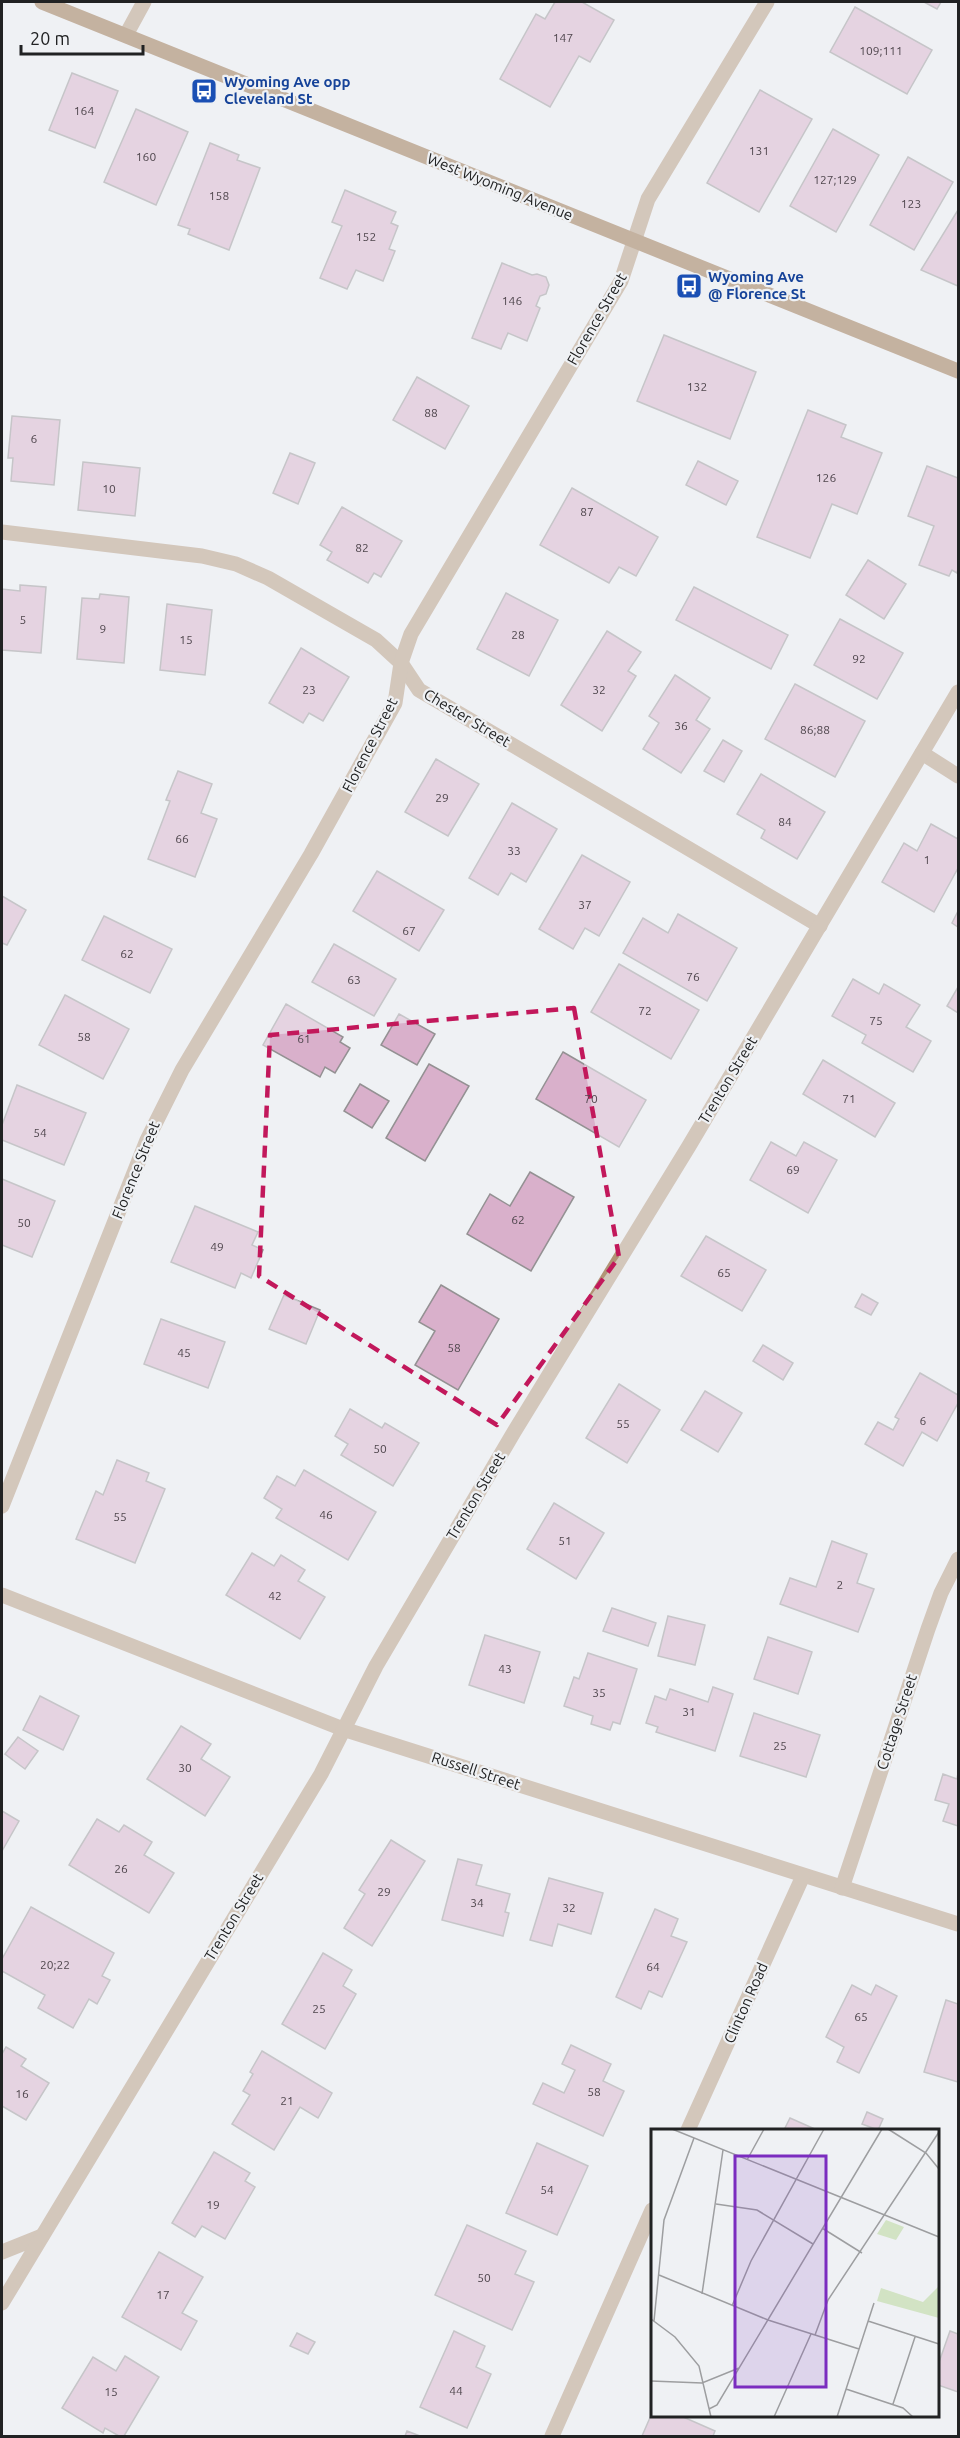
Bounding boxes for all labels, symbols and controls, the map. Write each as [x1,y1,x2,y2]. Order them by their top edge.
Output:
scale bar [21,18,142,56]
text: 20 m [30,28,70,48]
house number: 147 [553,31,573,44]
house number: 109;111 [859,44,903,57]
place label: Wyoming Ave opp Cleveland St [224,73,351,107]
bus stop icon: Wyoming Ave opp Cleveland St [189,76,219,106]
house number: 164 [74,104,94,117]
house number: 131 [749,144,769,157]
house number: 160 [136,150,156,163]
street label: West Wyoming Avenue [425,150,575,224]
house number: 127;129 [813,173,857,186]
house number: 158 [209,189,229,202]
house number: 123 [901,197,921,210]
house number: 152 [356,230,376,243]
place label: Wyoming Ave @ Florence St [708,268,806,302]
street label: Florence Street [563,270,630,368]
bus stop icon: Wyoming Ave @ Florence St [674,271,704,301]
house number: 146 [502,294,522,307]
house number: 132 [687,380,707,393]
house number: 88 [424,406,438,419]
house number: 6 [31,432,38,445]
house number: 126 [816,471,836,484]
house number: 10 [102,482,116,495]
house number: 87 [580,505,594,518]
house number: 82 [355,541,369,554]
house number: 5 [20,613,26,626]
house number: 9 [100,622,106,635]
house number: 28 [511,628,525,641]
house number: 15 [179,633,193,646]
house number: 92 [852,652,866,665]
house number: 23 [302,683,316,696]
house number: 32 [592,683,606,696]
street label: Chester Street [421,685,514,750]
street label: Florence Street [338,695,401,795]
house number: 36 [674,719,688,732]
house number: 86;88 [800,723,830,736]
house number: 29 [435,791,449,804]
house number: 84 [778,815,792,828]
house number: 66 [175,832,189,845]
house number: 33 [507,844,521,857]
house number: 1 [924,853,930,866]
house number: 37 [578,898,592,911]
house number: 67 [402,924,416,937]
house number: 62 [120,947,134,960]
house number: 76 [686,970,700,983]
house number: 63 [347,973,361,986]
house number: 72 [638,1004,652,1017]
house number: 75 [869,1014,883,1027]
house number: 58 [77,1030,91,1043]
house number: 61 [297,1032,311,1045]
street label: Trenton Street [695,1033,760,1126]
house number: 70 [584,1092,598,1105]
house number: 71 [842,1092,856,1105]
street label: Florence Street [108,1118,163,1221]
house number: 54 [33,1126,47,1139]
house number: 69 [786,1163,800,1176]
house number: 62 [511,1213,525,1226]
house number: 50 [17,1216,31,1229]
house number: 49 [210,1240,224,1253]
house number: 65 [717,1266,731,1279]
house number: 58 [447,1341,461,1354]
house number: 45 [177,1346,191,1359]
house number: 6 [920,1414,927,1427]
house number: 55 [616,1417,630,1430]
house number: 50 [373,1442,387,1455]
street label: Trenton Street [443,1449,508,1542]
house number: 46 [319,1508,333,1521]
house number: 55 [113,1510,127,1523]
house number: 51 [558,1534,572,1547]
house number: 2 [837,1578,843,1591]
house number: 42 [268,1589,282,1602]
house number: 43 [498,1662,512,1675]
street label: Cottage Street [873,1672,920,1772]
house number: 35 [592,1686,606,1699]
house number: 31 [682,1705,696,1718]
house number: 25 [773,1739,787,1752]
street label: Russell Street [430,1748,523,1793]
house number: 30 [178,1761,192,1774]
house number: 26 [114,1862,128,1875]
street label: Trenton Street [201,1870,266,1963]
house number: 29 [377,1885,391,1898]
house number: 34 [470,1896,484,1909]
house number: 32 [562,1901,576,1914]
house number: 20;22 [40,1958,70,1971]
house number: 64 [646,1960,660,1973]
street label: Clinton Road [720,1960,771,2046]
house number: 25 [312,2002,326,2015]
house number: 65 [854,2010,868,2023]
house number: 58 [587,2085,601,2098]
house number: 16 [15,2087,29,2100]
house number: 21 [280,2094,294,2107]
inset map [651,2129,939,2417]
house number: 54 [540,2183,554,2196]
house number: 19 [206,2198,220,2211]
house number: 50 [477,2271,491,2284]
house number: 17 [156,2288,170,2301]
house number: 44 [449,2384,463,2397]
house number: 15 [104,2385,118,2398]

